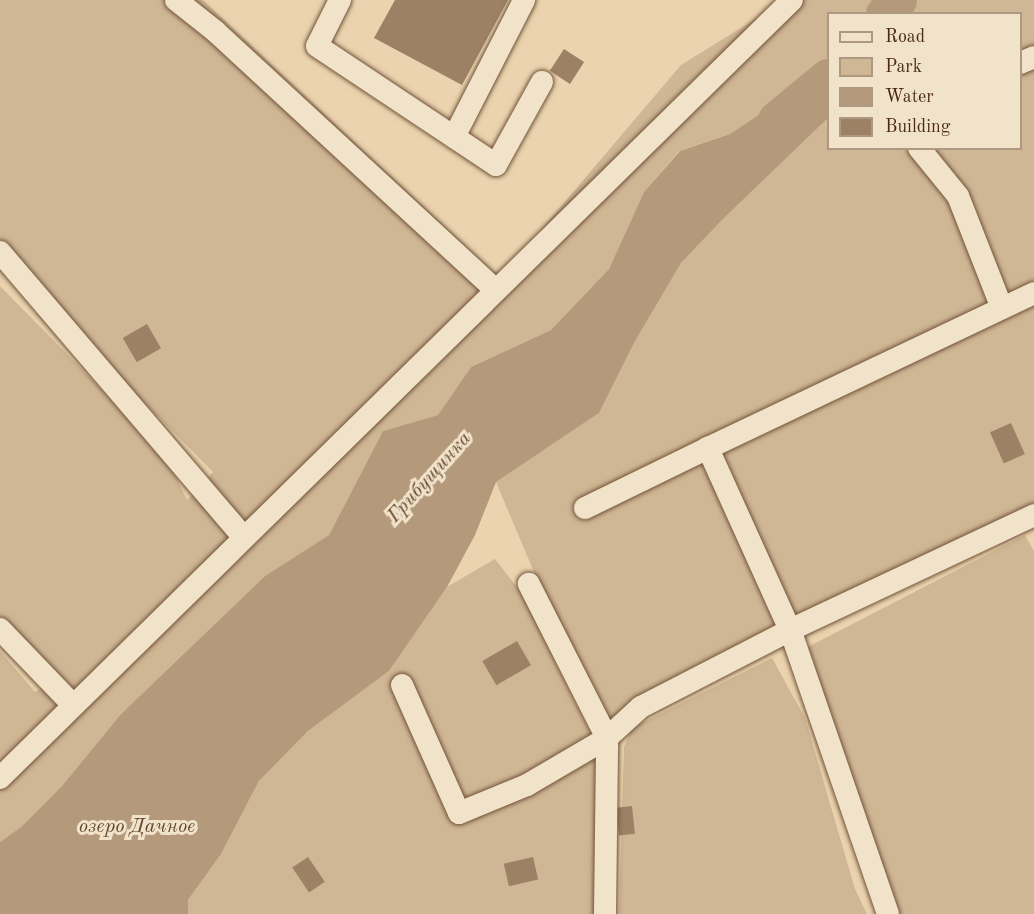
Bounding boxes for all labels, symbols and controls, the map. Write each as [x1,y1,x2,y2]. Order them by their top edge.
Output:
legend [827,12,1022,150]
text: Road [885,28,925,46]
text: Park [885,58,922,76]
text: Water [885,88,934,106]
text: Building [885,118,950,136]
water label: Грибущинка [383,428,477,528]
water label: озеро Дачное [79,815,195,839]

